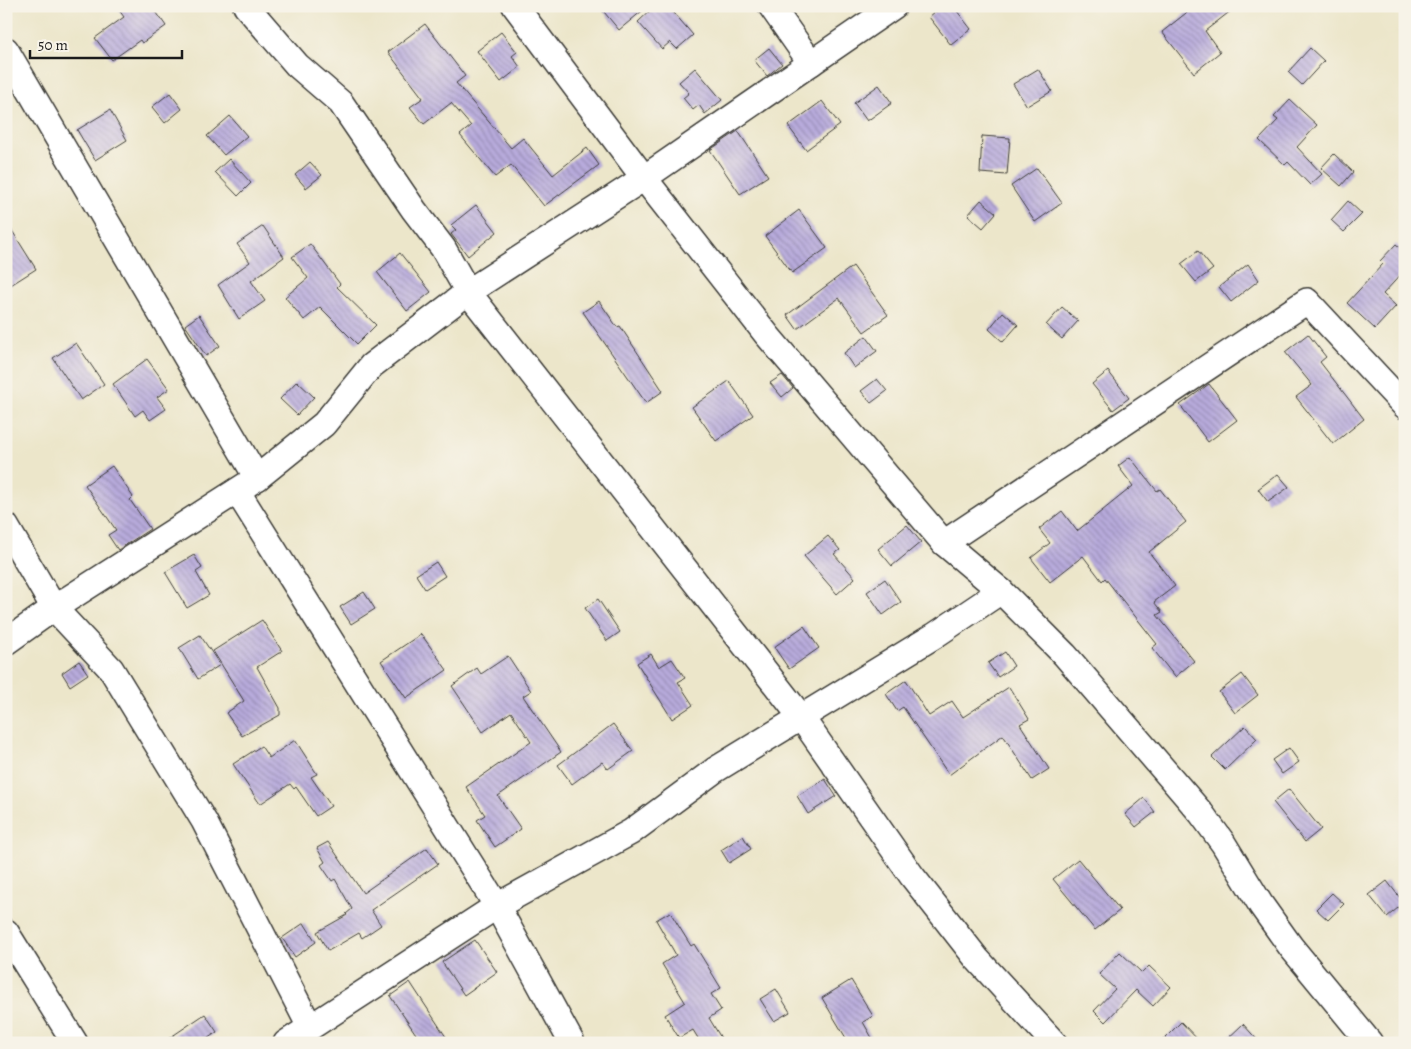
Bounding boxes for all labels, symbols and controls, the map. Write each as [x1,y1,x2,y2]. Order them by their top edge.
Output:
scale bar [30,28,182,60]
text: 50 m [38,35,68,55]

